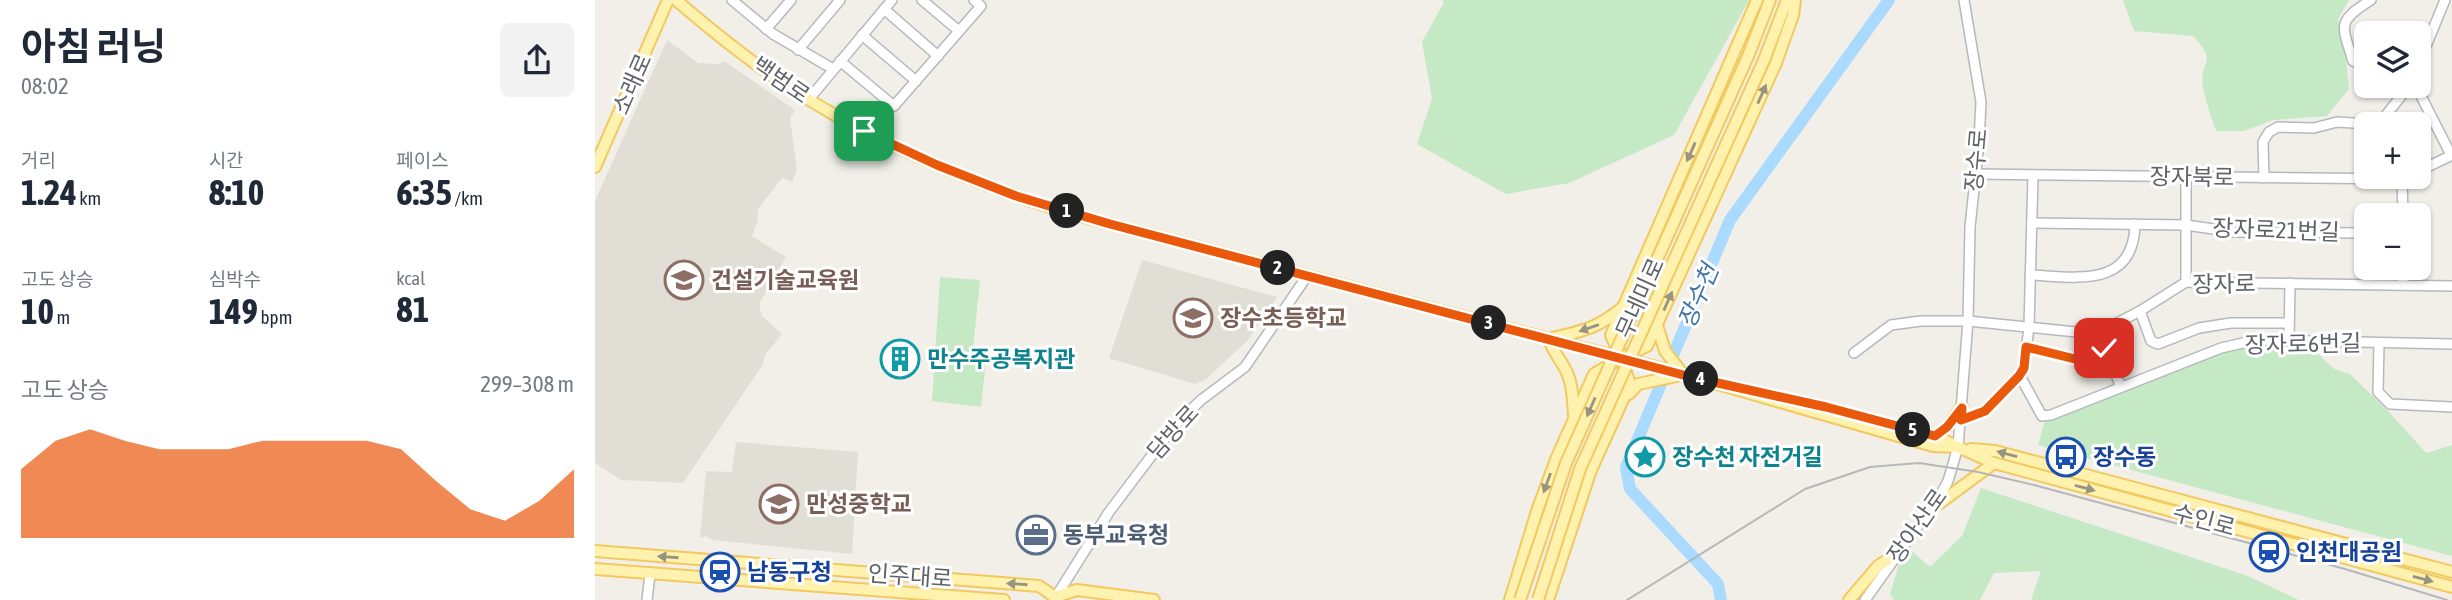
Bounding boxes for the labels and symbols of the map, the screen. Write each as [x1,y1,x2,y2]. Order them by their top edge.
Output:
street label: 소래로 [607,50,657,118]
street label: 백범로 [747,51,815,109]
one-way arrow [1757,83,1768,104]
pin [834,101,894,161]
street label: 장수로 [1960,127,1992,193]
one-way arrow [1685,142,1696,163]
street label: 장자북로 [2149,163,2235,191]
pin: 1 [1049,194,1085,228]
street label: 장자로21번길 [2212,215,2340,245]
pin: 2 [1261,250,1295,286]
street label: 무네미로 [1611,254,1669,342]
water label: 장수천 [1673,258,1725,332]
school or university icon: 건설기술교육원 [663,259,705,301]
place label: 건설기술교육원 [711,267,859,293]
street label: 장자로 [2192,270,2256,298]
one-way arrow [1663,290,1674,311]
school or university icon: 장수초등학교 [1172,297,1214,339]
place label: 장수초등학교 [1220,305,1347,331]
pin: 3 [1471,306,1507,340]
pin [2074,318,2134,378]
one-way arrow [1579,323,1600,334]
street label: 장자로6번길 [2244,330,2362,358]
building icon: 만수주공복지관 [879,338,921,380]
place label: 만수주공복지관 [927,346,1075,372]
pin: 4 [1683,362,1719,396]
one-way arrow [1585,397,1596,418]
street label: 담방로 [1142,400,1204,464]
pin: 5 [1895,412,1931,448]
place icon: 장수천 자전거길 [1624,436,1666,478]
bus stop icon: 장수동 [2045,436,2087,478]
place label: 장수천 자전거길 [1672,444,1823,470]
place label: 장수동 [2093,444,2156,470]
one-way arrow [1996,449,2017,459]
one-way arrow [1541,473,1552,494]
school or university icon: 만성중학교 [758,483,800,525]
one-way arrow [2075,483,2097,494]
street label: 장아산로 [1882,484,1952,568]
place label: 만성중학교 [806,491,912,517]
street label: 수인로 [2170,499,2238,541]
office icon: 동부교육청 [1015,514,1057,556]
place label: 동부교육청 [1063,522,1169,548]
station icon: 인천대공원 [2248,531,2290,573]
place label: 인천대공원 [2296,539,2402,565]
one-way arrow [657,551,679,562]
station icon: 남동구청 [699,551,741,593]
place label: 남동구청 [747,559,832,585]
street label: 인주대로 [867,560,953,592]
one-way arrow [2413,574,2435,585]
one-way arrow [1006,578,1028,589]

